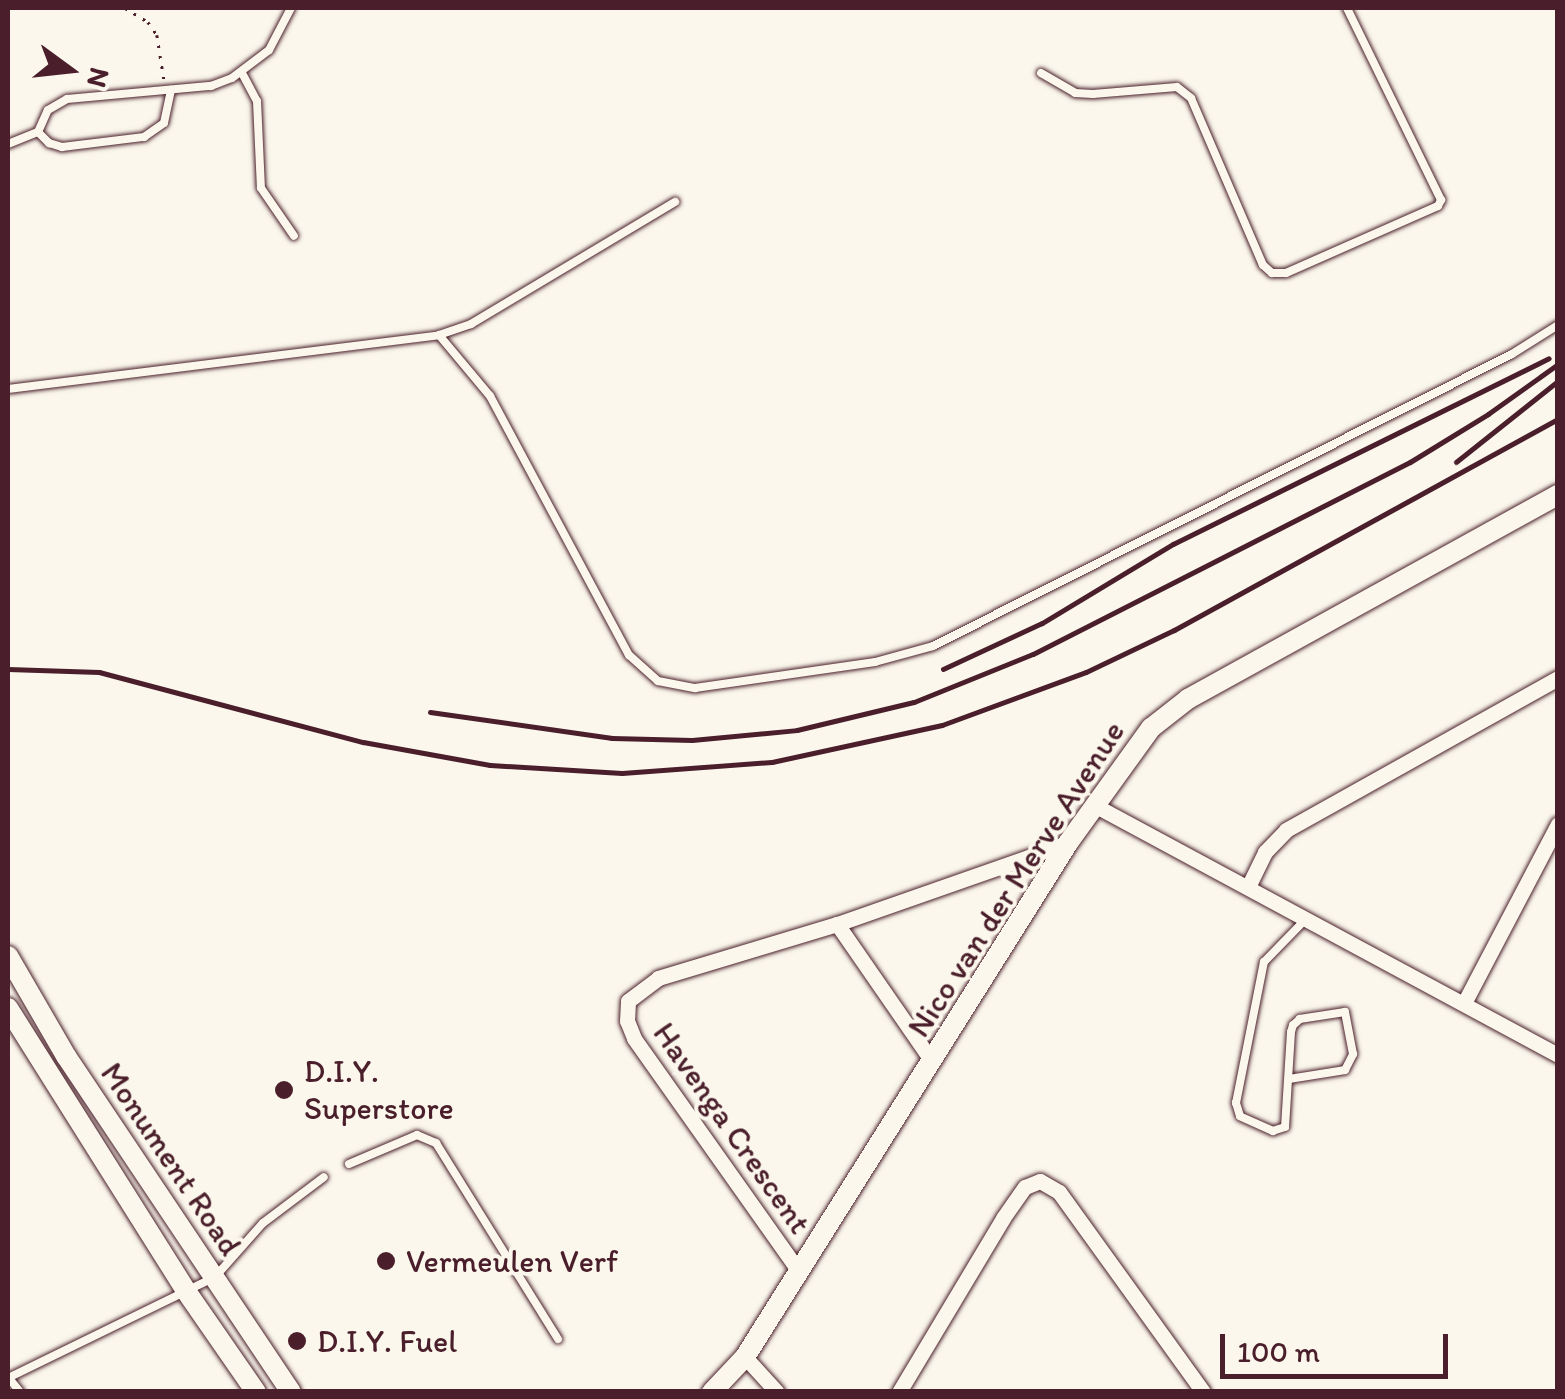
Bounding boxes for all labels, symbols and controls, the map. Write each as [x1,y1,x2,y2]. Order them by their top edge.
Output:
north arrow [20,20,120,120]
text: N [80,64,118,91]
street label: Nico van der Merve Avenue [900,715,1132,1043]
street label: Havenga Crescent [645,1015,819,1241]
place label: D.I.Y. Superstore [304,1053,454,1128]
street label: Monument Road [92,1055,250,1263]
marker: D.I.Y. Superstore [273,1079,295,1101]
place label: Vermeulen Verf [406,1242,617,1280]
marker: Vermeulen Verf [375,1250,397,1272]
scale bar [1225,1314,1452,1376]
place label: D.I.Y. Fuel [317,1322,457,1360]
marker: D.I.Y. Fuel [286,1330,308,1352]
text: 100 m [1237,1333,1320,1370]

